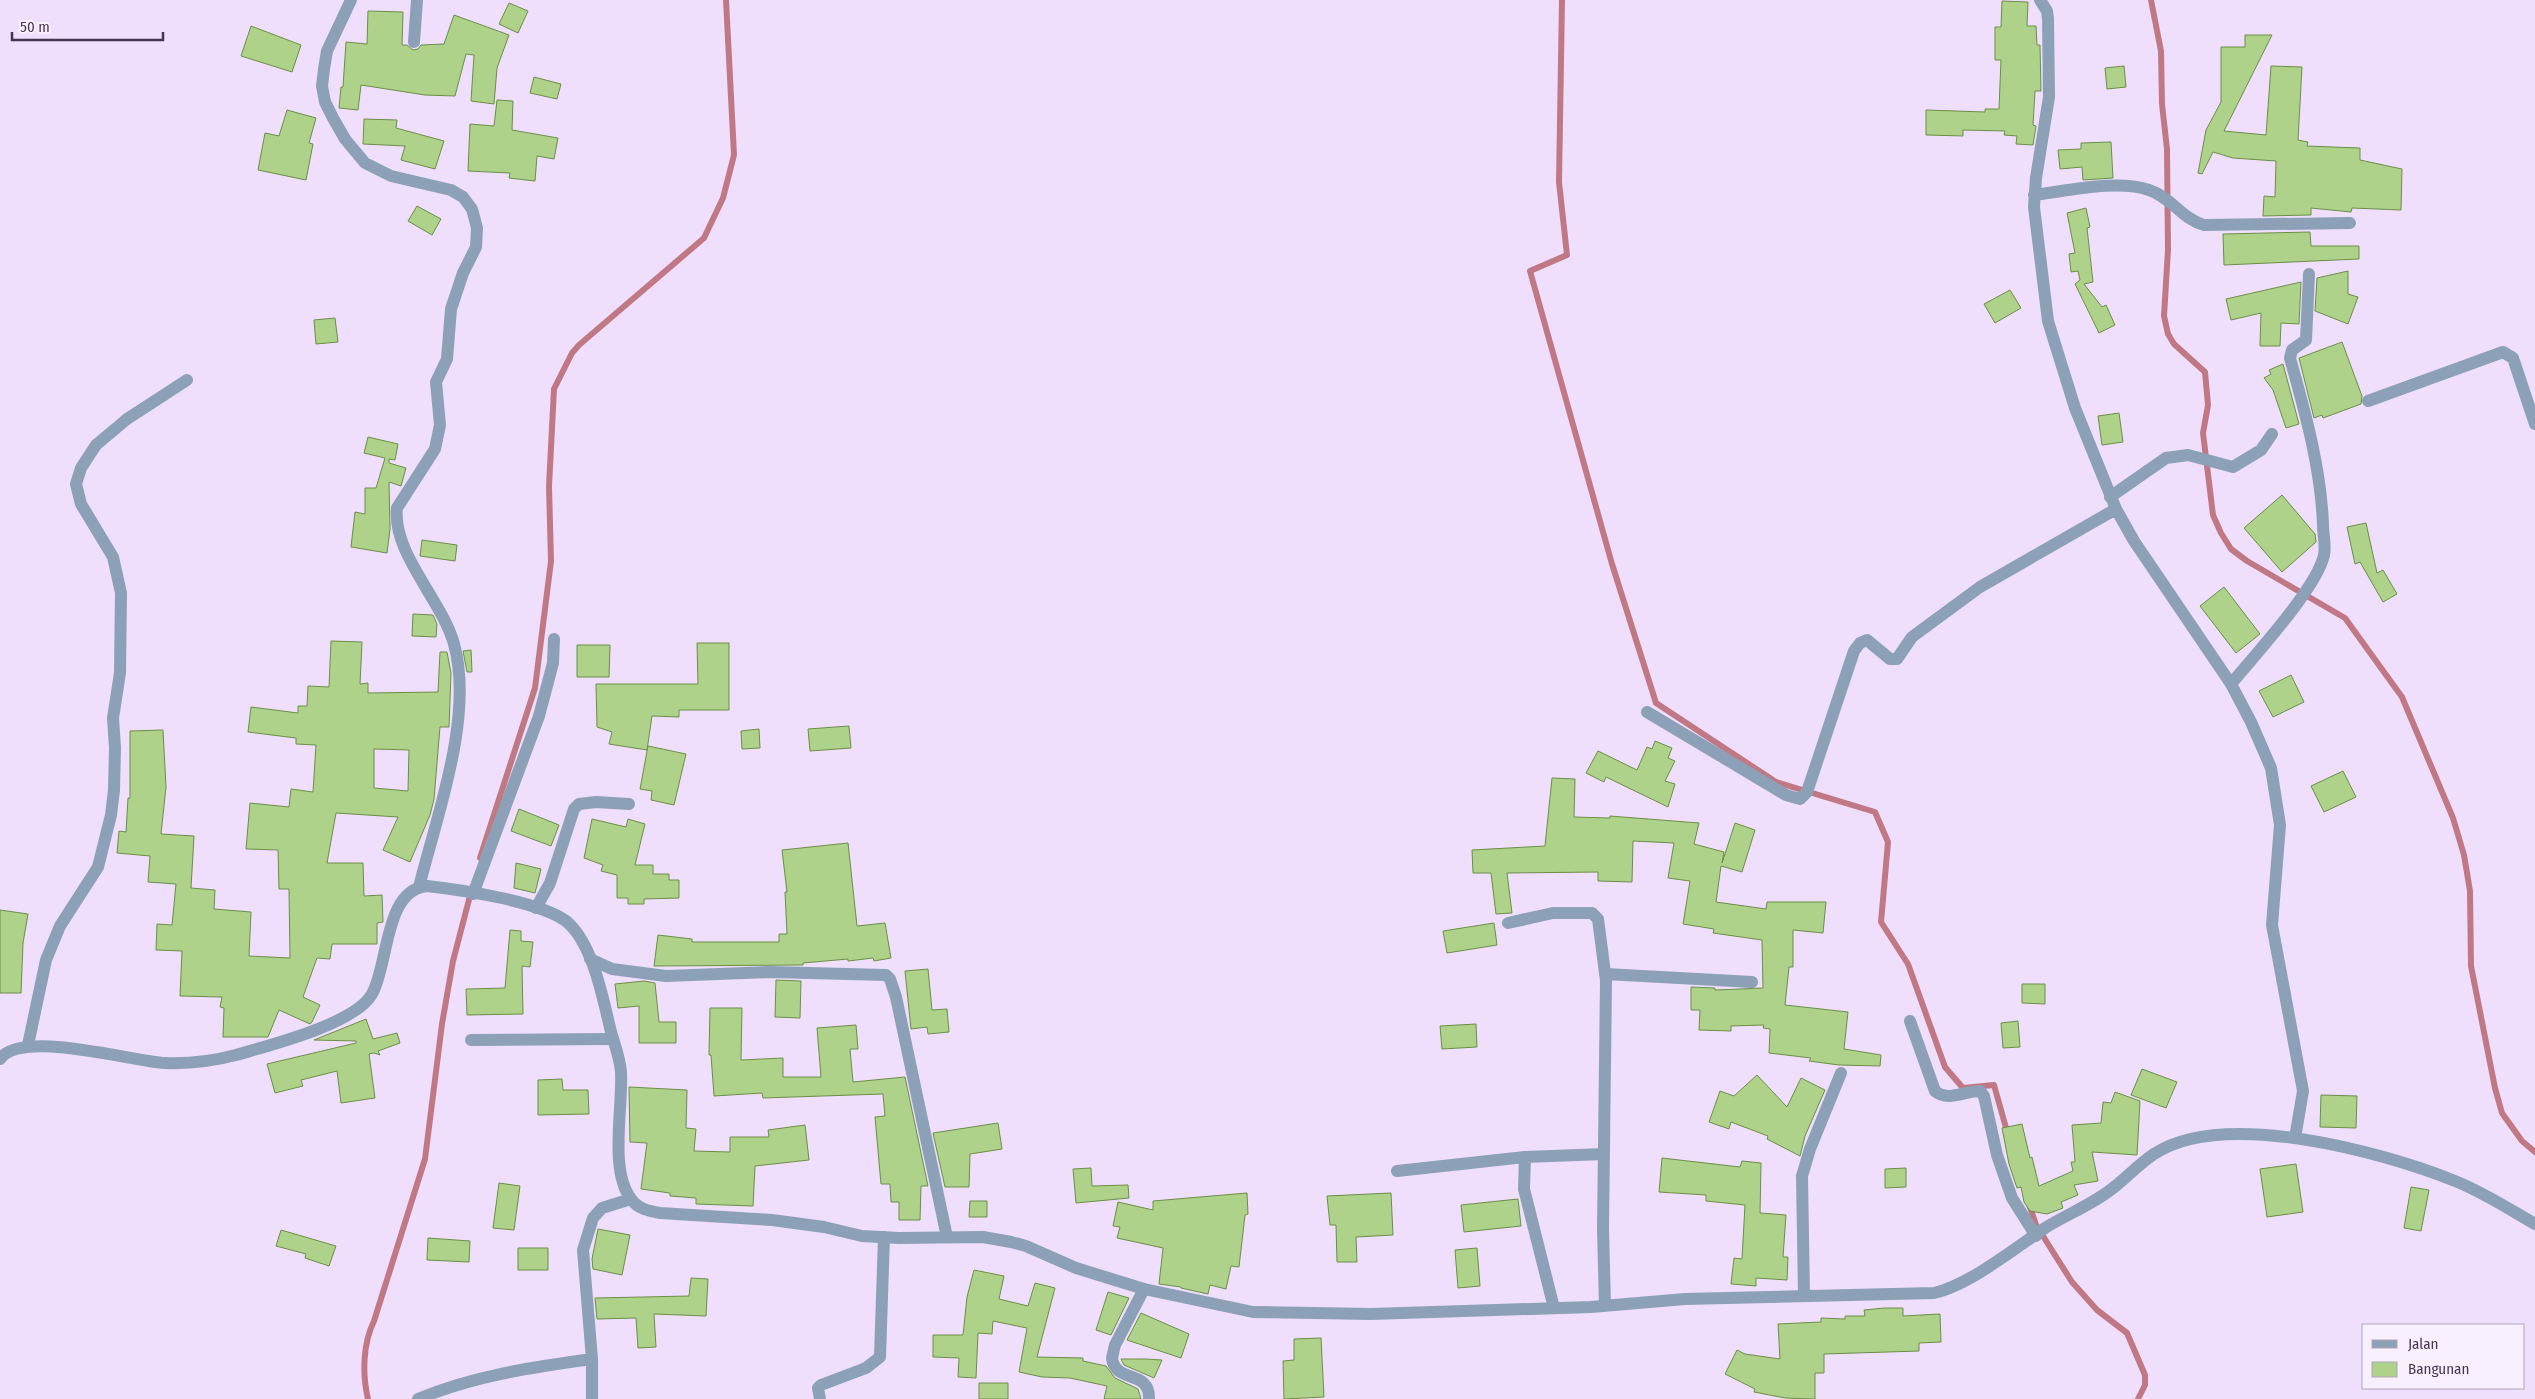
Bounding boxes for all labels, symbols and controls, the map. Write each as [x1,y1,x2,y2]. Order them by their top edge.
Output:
scale bar [12,10,164,42]
text: 50 m [20,18,50,36]
legend [2362,1324,2525,1389]
text: Jalan [2408,1335,2438,1353]
text: Bangunan [2408,1360,2469,1378]

